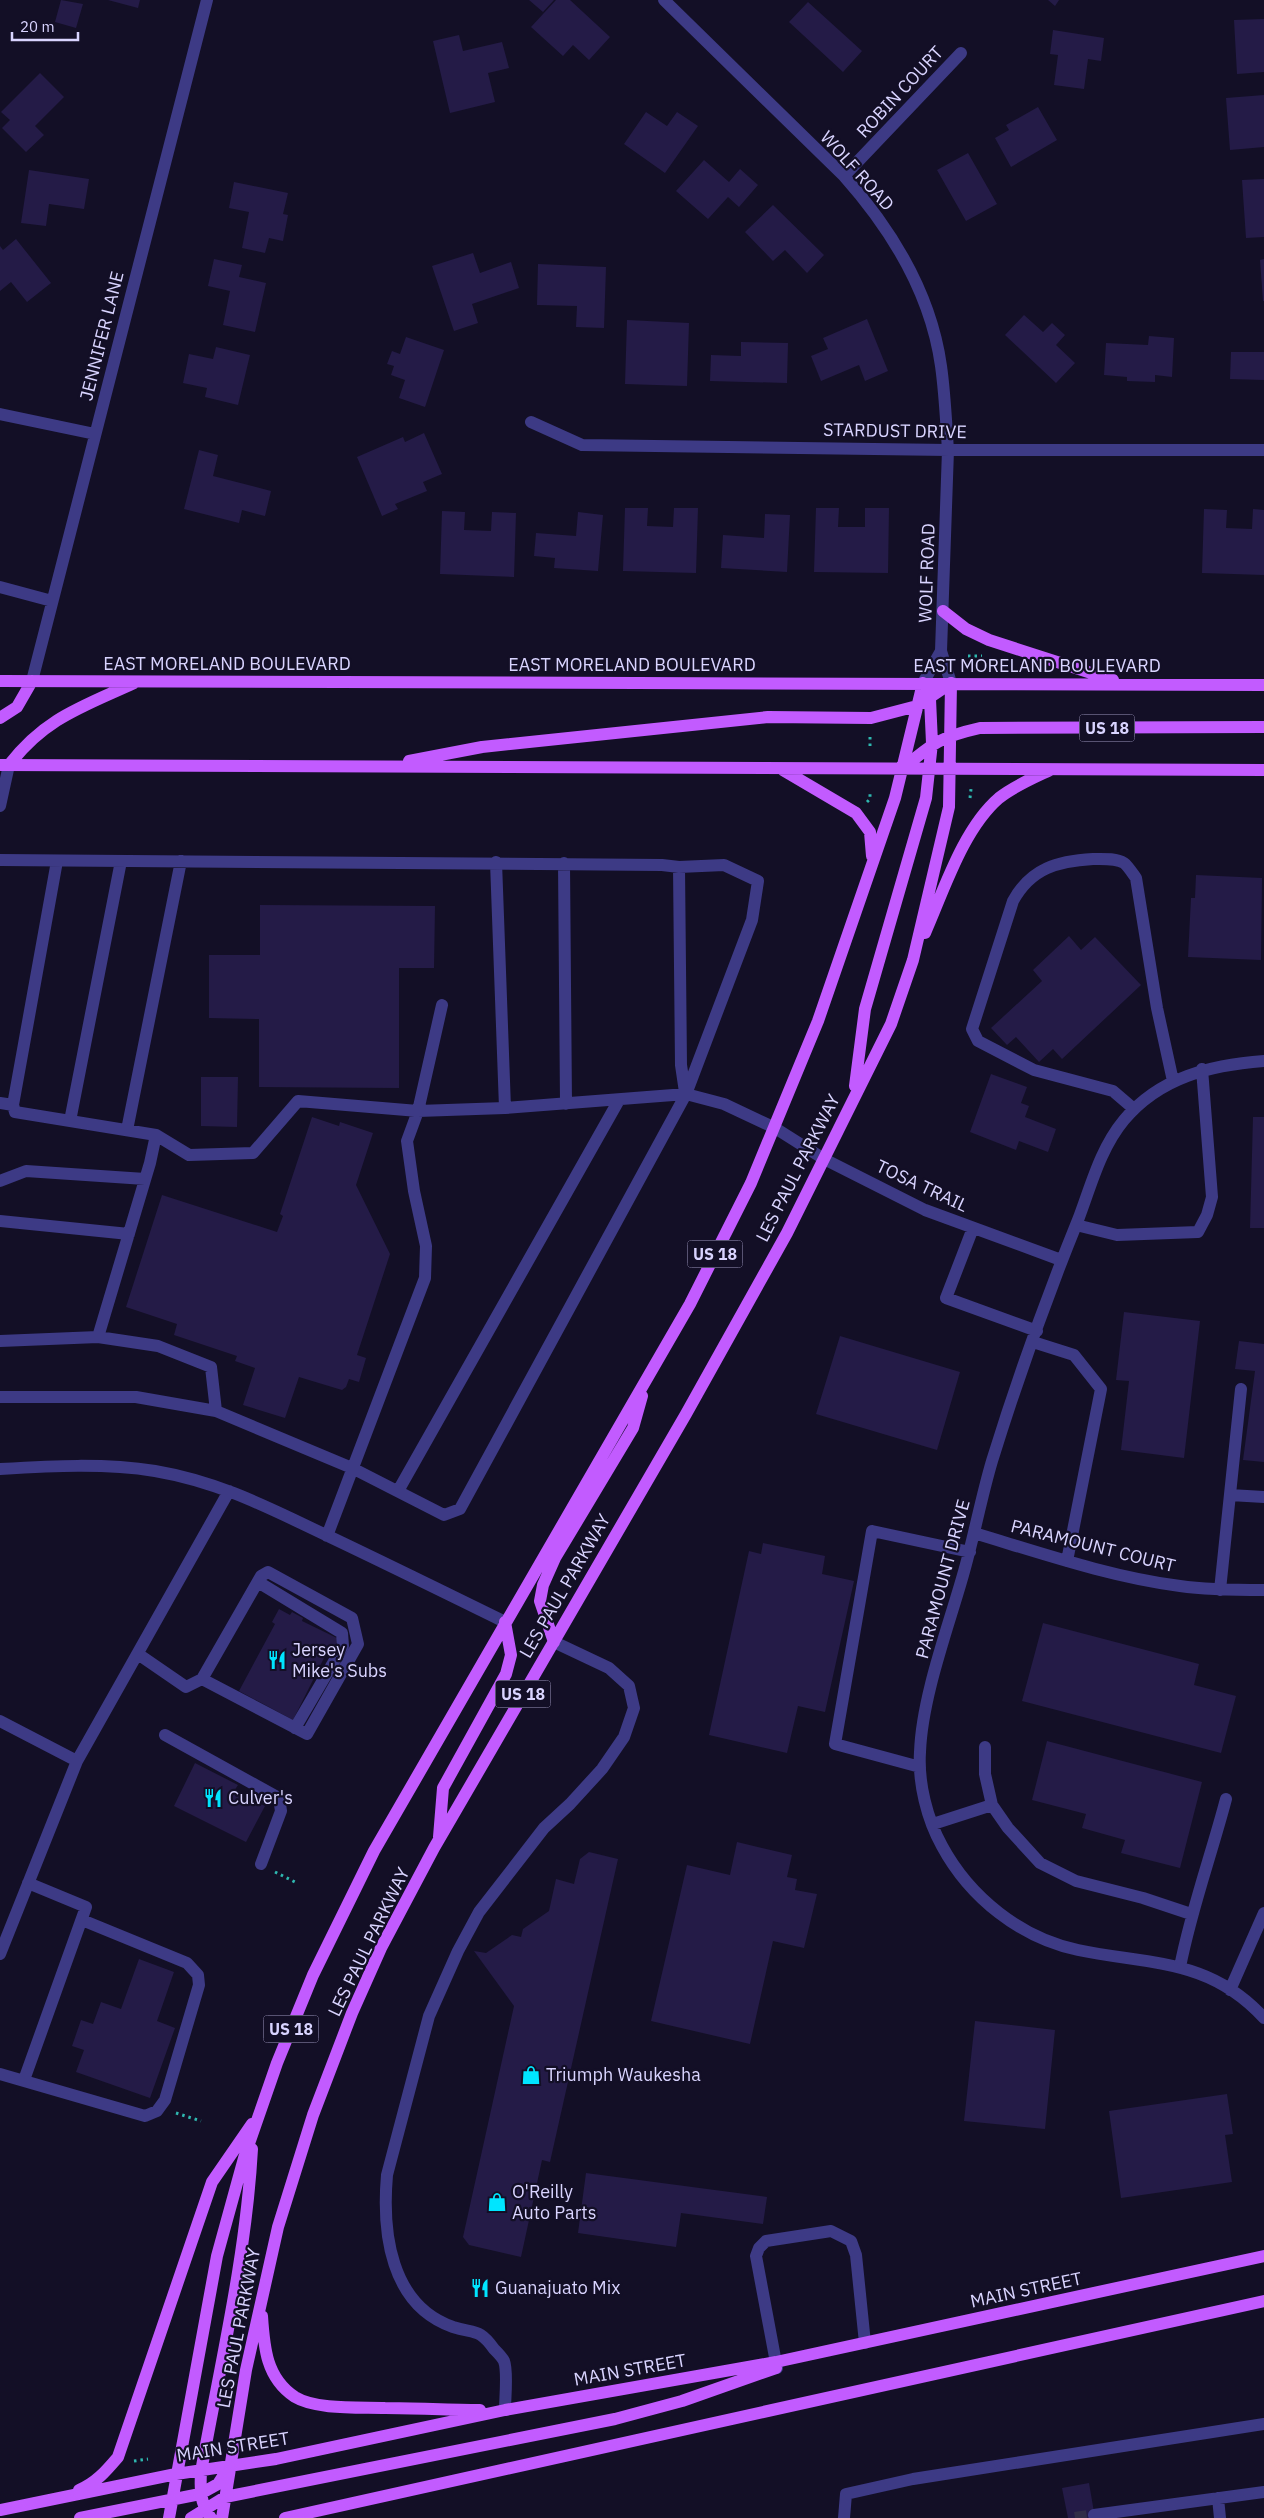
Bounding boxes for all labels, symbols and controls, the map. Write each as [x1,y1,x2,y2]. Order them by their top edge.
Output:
scale bar [12,10,79,42]
text: 20 m [20,17,55,36]
street label: ROBIN COURT [851,41,948,142]
street label: WOLF ROAD [816,126,899,215]
street label: JENNIFER LANE [74,269,129,403]
street label: STARDUST DRIVE [823,418,967,443]
street label: WOLF ROAD [913,523,940,623]
street label: EAST MORELAND BOULEVARD [103,652,351,675]
street label: EAST MORELAND BOULEVARD [508,653,756,676]
street label: EAST MORELAND BOULEVARD [913,654,1161,677]
road number: US 18 [1080,714,1134,741]
street label: LES PAUL PARKWAY [750,1090,845,1245]
street label: TOSA TRAIL [873,1154,972,1217]
road number: US 18 [688,1240,742,1268]
street label: PARAMOUNT DRIVE [910,1497,975,1661]
street label: LES PAUL PARKWAY [514,1509,615,1662]
street label: PARAMOUNT COURT [1008,1514,1178,1577]
place label: Jersey Mike's Subs [292,1638,387,1682]
restaurant icon: Jersey Mike's Subs [266,1649,288,1671]
road number: US 18 [496,1680,550,1708]
place label: Culver's [228,1786,293,1809]
restaurant icon: Culver's [202,1787,224,1809]
street label: LES PAUL PARKWAY [323,1863,415,2020]
road number: US 18 [264,2016,318,2042]
place label: Triumph Waukesha [546,2063,701,2086]
shop icon: Triumph Waukesha [520,2064,542,2086]
place label: O'Reilly Auto Parts [512,2180,596,2224]
shop icon: O'Reilly Auto Parts [486,2191,508,2213]
street label: LES PAUL PARKWAY [212,2246,265,2410]
street label: MAIN STREET [968,2266,1084,2313]
place label: Guanajuato Mix [495,2276,620,2299]
restaurant icon: Guanajuato Mix [469,2277,491,2299]
street label: MAIN STREET [572,2348,688,2391]
street label: MAIN STREET [175,2426,291,2467]

